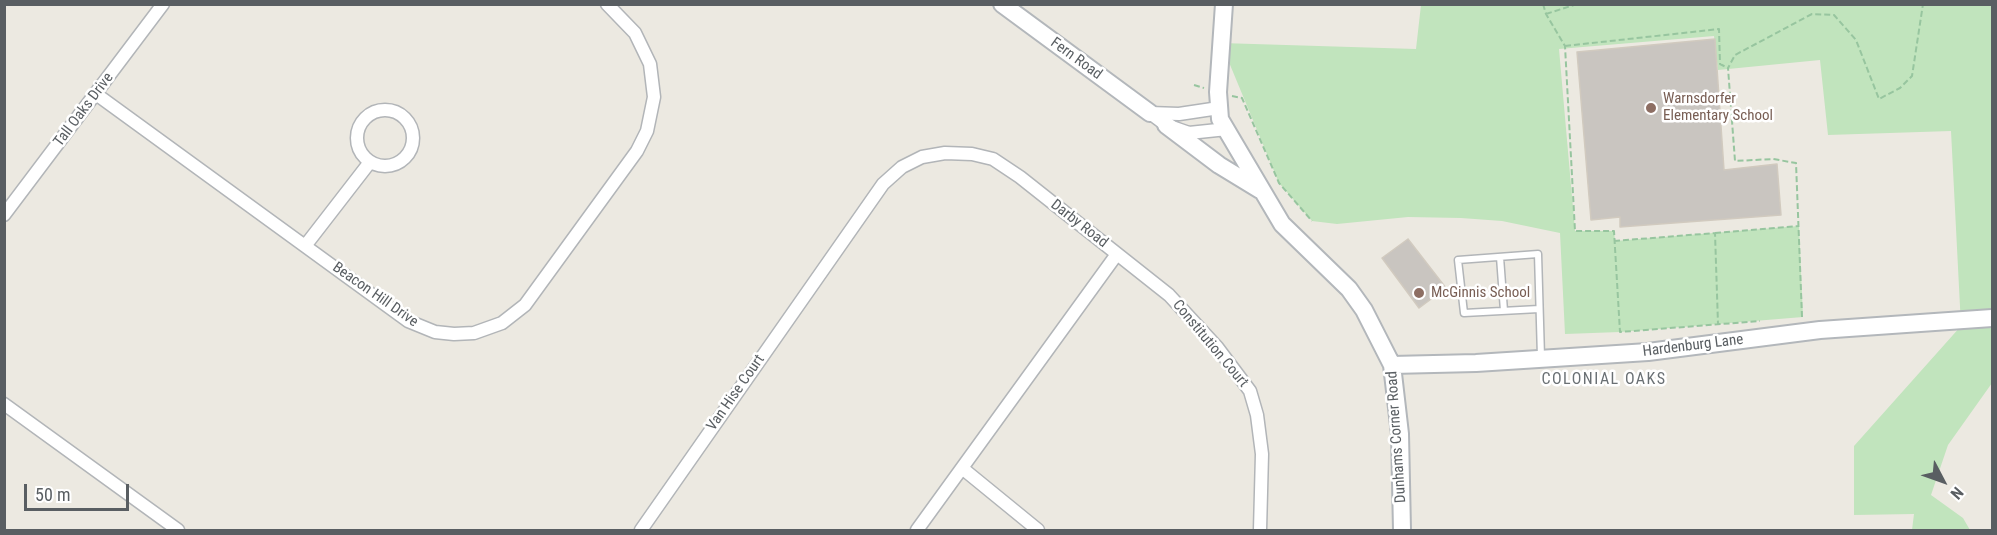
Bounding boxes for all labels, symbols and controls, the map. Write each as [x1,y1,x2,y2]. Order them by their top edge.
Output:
street label: Fern Road [1047,34,1105,84]
street label: Tall Oaks Drive [50,70,118,150]
place label: Warnsdorfer Elementary School [1663,90,1773,125]
marker: Warnsdorfer Elementary School [1644,101,1658,115]
street label: Darby Road [1047,196,1111,252]
street label: Beacon Hill Drive [329,259,421,331]
place label: McGinnis School [1431,284,1530,302]
marker: McGinnis School [1412,286,1426,300]
street label: Constitution Court [1168,297,1252,391]
street label: Hardenburg Lane [1642,331,1744,361]
street label: Van Hise Court [703,352,769,434]
street label: Dunhams Corner Road [1383,370,1411,504]
district label: COLONIAL OAKS [1541,370,1667,390]
north arrow [1913,451,1973,511]
scale bar [27,472,132,510]
text: N [1947,483,1967,503]
text: 50 m [35,484,70,505]

